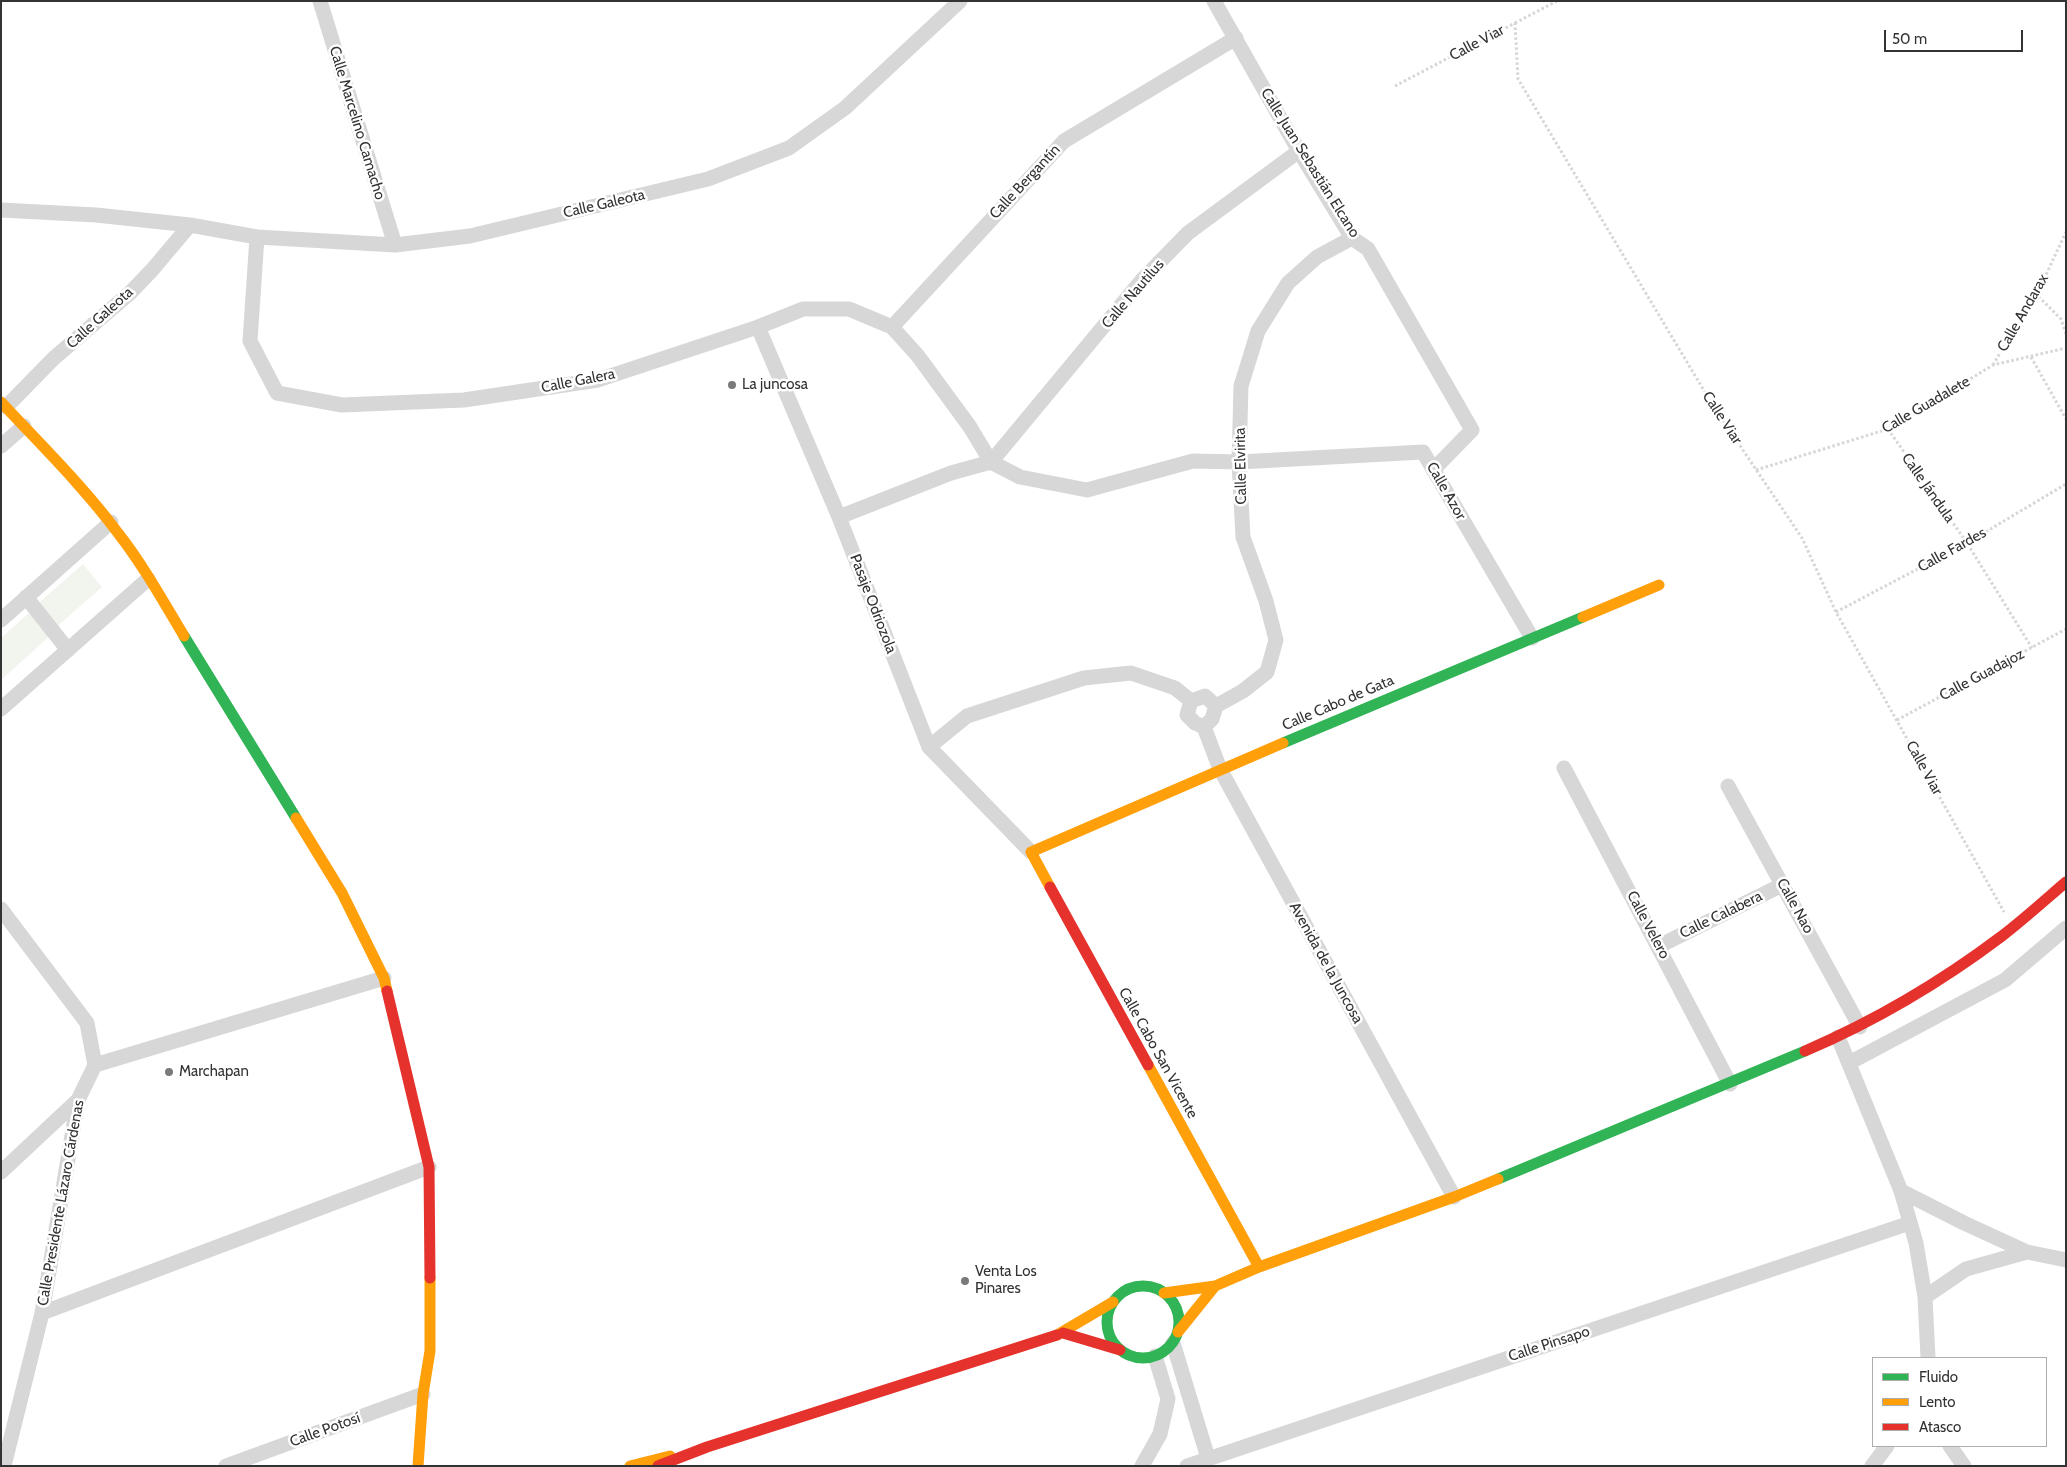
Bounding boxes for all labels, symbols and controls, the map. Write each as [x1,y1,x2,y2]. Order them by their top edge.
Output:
scale bar [1887,20,2026,52]
street label: Calle Viar [1447,21,1507,65]
text: 50 m [1892,30,1927,48]
street label: Calle Marcelino Camacho [325,44,389,202]
street label: Calle Juan Sebastián Elcano [1257,85,1363,241]
street label: Calle Bergantín [986,141,1064,223]
street label: Calle Galeota [561,186,647,222]
street label: Calle Nautilus [1098,256,1168,332]
street label: Calle Andarax [1994,271,2052,355]
street label: Calle Galeota [63,283,137,353]
street label: Calle Galera [540,365,616,397]
street label: Calle Guadalete [1879,372,1973,438]
place label: La juncosa [742,376,808,394]
marker: La juncosa [726,379,738,391]
street label: Calle Viar [1698,388,1746,448]
street label: Calle Elvirita [1231,427,1251,505]
street label: Calle Jándula [1897,450,1959,526]
street label: Calle Azor [1422,459,1470,523]
street label: Calle Fardes [1915,524,1989,576]
street label: Pasaje Odriozola [846,552,900,656]
street label: Calle Guadajoz [1937,645,2027,705]
street label: Calle Cabo de Gata [1279,671,1397,735]
street label: Calle Viar [1902,738,1946,798]
street label: Calle Nao [1772,875,1818,937]
street label: Calle Calabera [1677,887,1765,943]
street label: Calle Velero [1623,888,1673,962]
street label: Avenida de la Juncosa [1285,899,1367,1027]
street label: Calle Cabo San Vicente [1115,984,1201,1122]
place label: Marchapan [179,1063,249,1081]
marker: Marchapan [163,1066,175,1078]
street label: Calle Presidente Lázaro Cárdenas [34,1099,88,1307]
place label: Venta Los Pinares [975,1263,1037,1298]
marker: Venta Los Pinares [959,1275,971,1287]
street label: Calle Pinsapo [1506,1322,1592,1366]
legend [1872,1357,2047,1447]
text: Fluido [1919,1368,1958,1386]
text: Lento [1919,1393,1956,1411]
street label: Calle Potosí [287,1409,363,1451]
text: Atasco [1919,1418,1961,1436]

